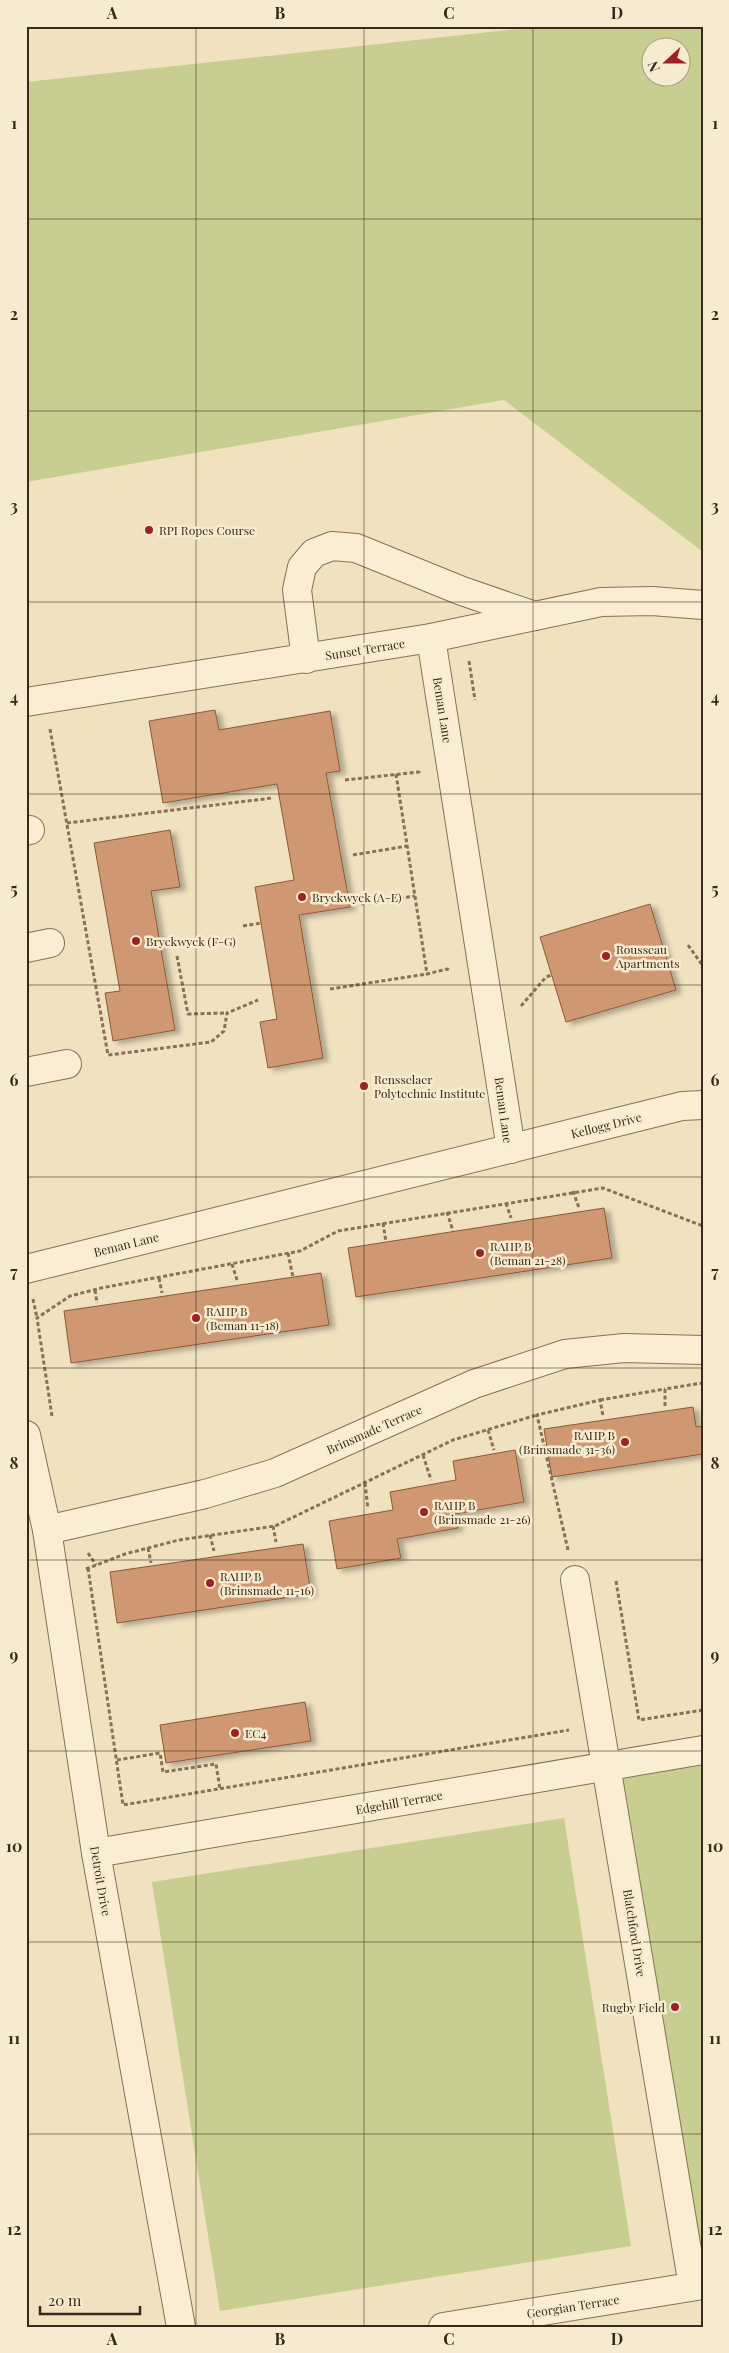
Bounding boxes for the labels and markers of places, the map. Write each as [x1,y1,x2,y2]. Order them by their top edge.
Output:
place label: RPI Ropes Course [159,522,255,538]
marker: RPI Ropes Course [143,524,155,536]
place label: Bryckwyck (A-E) [312,889,402,905]
marker: Bryckwyck (A-E) [296,891,308,903]
place label: Bryckwyck (F-G) [146,933,236,949]
marker: Bryckwyck (F-G) [130,935,142,947]
place label: Rousseau Apartments [615,941,680,971]
marker: Rousseau Apartments [600,950,612,962]
place label: Rensselaer Polytechnic Institute [374,1071,485,1101]
marker: Rensselaer Polytechnic Institute [358,1080,370,1092]
place label: RAHP B (Beman 21-28) [490,1238,565,1268]
marker: RAHP B (Beman 21-28) [474,1247,486,1259]
place label: RAHP B (Beman 11-18) [206,1303,279,1333]
marker: RAHP B (Beman 11-18) [190,1312,202,1324]
place label: RAHP B (Brinsmade 31-36) [519,1427,615,1457]
marker: RAHP B (Brinsmade 31-36) [619,1436,631,1448]
place label: RAHP B (Brinsmade 21-26) [434,1497,531,1527]
marker: RAHP B (Brinsmade 21-26) [418,1506,430,1518]
place label: RAHP B (Brinsmade 11-16) [220,1568,314,1598]
marker: RAHP B (Brinsmade 11-16) [204,1577,216,1589]
place label: EC4 [245,1725,267,1741]
marker: EC4 [229,1727,241,1739]
place label: Rugby Field [602,1999,665,2015]
marker: Rugby Field [669,2001,681,2013]

